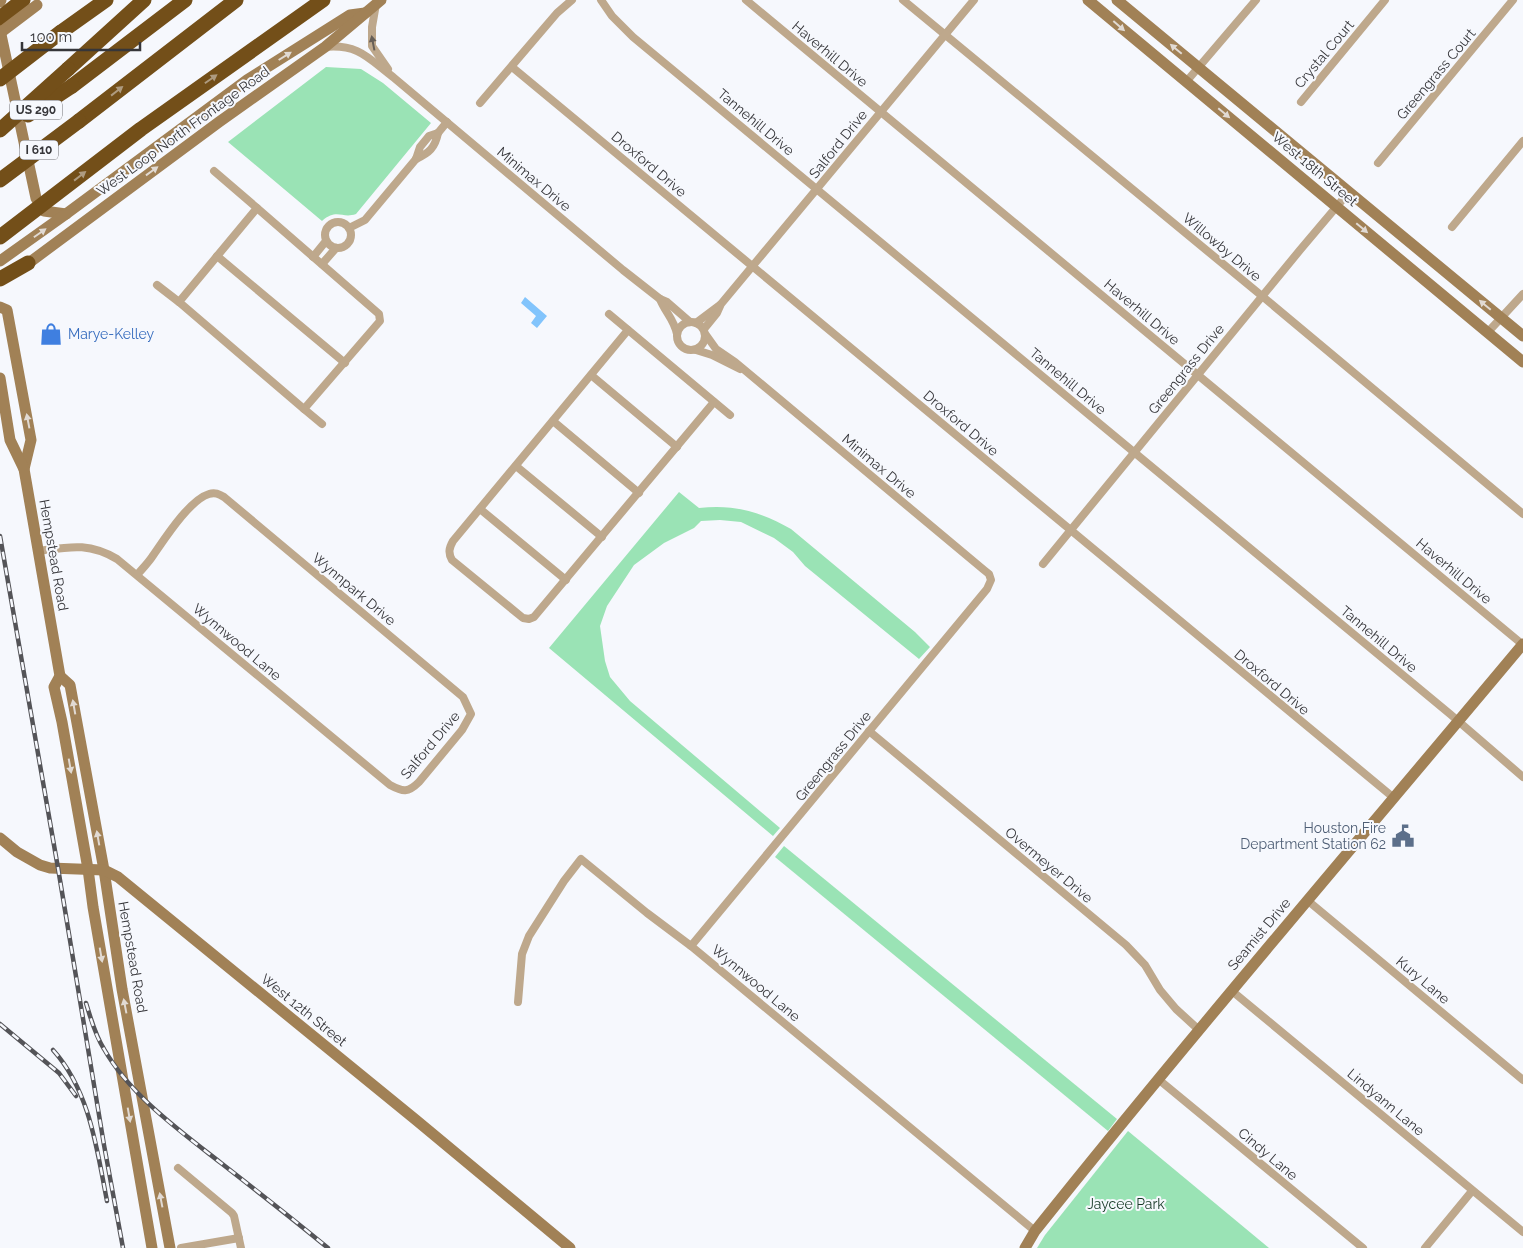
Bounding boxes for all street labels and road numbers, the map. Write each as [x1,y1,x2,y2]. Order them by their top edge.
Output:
street label: Crystal Court [1291,17,1357,91]
street label: Haverhill Drive [789,18,871,90]
street label: Greengrass Court [1393,25,1479,123]
street label: West Loop North Frontage Road [94,63,272,199]
street label: Tannehill Drive [715,85,797,159]
road number: US 290 [10,100,62,120]
street label: Salford Drive [806,107,870,181]
street label: Droxford Drive [608,128,690,200]
street label: West 18th Street [1269,129,1361,210]
road number: I 610 [20,140,58,160]
street label: Minimax Drive [494,144,574,214]
street label: Willowby Drive [1180,210,1264,284]
street label: Haverhill Drive [1101,276,1183,348]
street label: Greengrass Drive [1145,321,1227,417]
street label: Tannehill Drive [1027,344,1109,418]
street label: Droxford Drive [920,387,1002,459]
street label: Minimax Drive [839,431,919,501]
street label: Hempstead Road [36,498,72,612]
street label: Haverhill Drive [1413,535,1495,607]
street label: Wynnpark Drive [309,549,399,629]
street label: Wynnwood Lane [190,600,284,684]
street label: Tannehill Drive [1338,602,1420,676]
street label: Droxford Drive [1231,646,1313,718]
street label: Salford Drive [397,708,463,782]
street label: Greengrass Drive [792,708,874,804]
street label: Overmeyer Drive [1002,824,1096,906]
street label: Seamist Drive [1224,895,1294,973]
street label: Hempstead Road [115,900,151,1014]
street label: Wynnwood Lane [709,941,803,1025]
street label: Kury Lane [1393,953,1453,1007]
street label: West 12th Street [258,971,350,1050]
street label: Lindyann Lane [1344,1065,1428,1139]
street label: Cindy Lane [1235,1125,1301,1183]

